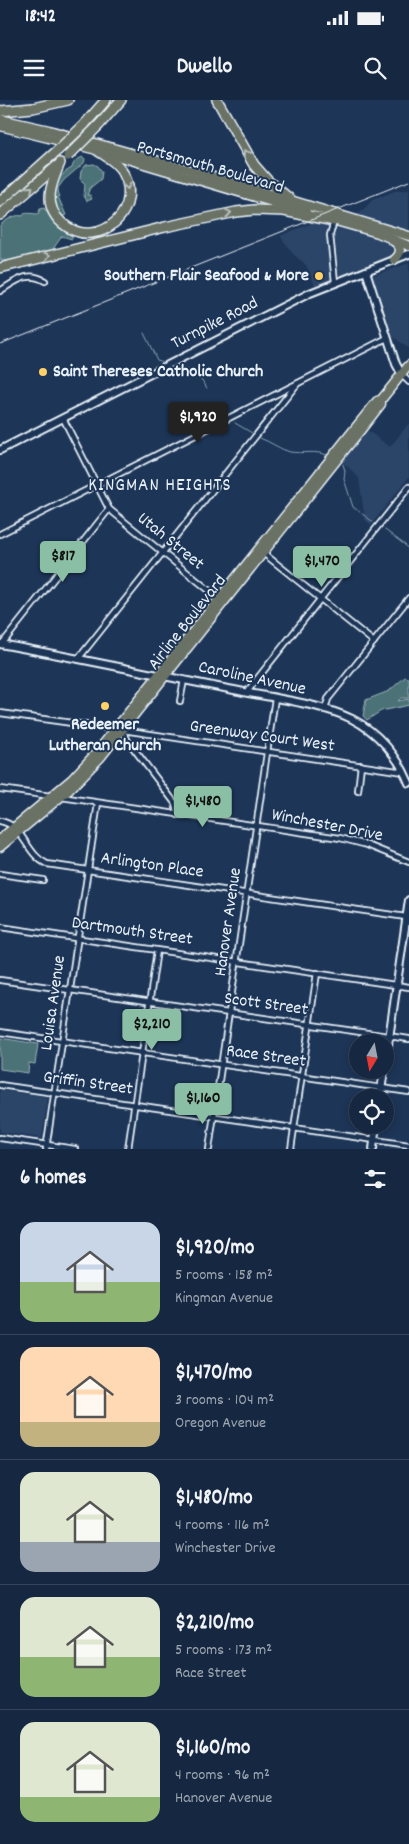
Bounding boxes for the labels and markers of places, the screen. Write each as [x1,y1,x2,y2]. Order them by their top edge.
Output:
place label: Southern Flair Seafood & More [104,264,309,289]
marker: Southern Flair Seafood & More [313,270,325,282]
place label: Saint Thereses Catholic Church [53,360,263,385]
marker: Saint Thereses Catholic Church [37,366,49,378]
pin: $1,920 [157,402,239,444]
pin: $817 [33,540,93,583]
pin: $1,470 [281,546,363,588]
marker: Redeemer Lutheran Church [99,700,111,712]
place label: Redeemer Lutheran Church [49,713,161,759]
pin: $1,480 [162,786,244,828]
pin: $2,210 [111,1008,193,1051]
pin: $1,160 [162,1082,244,1125]

